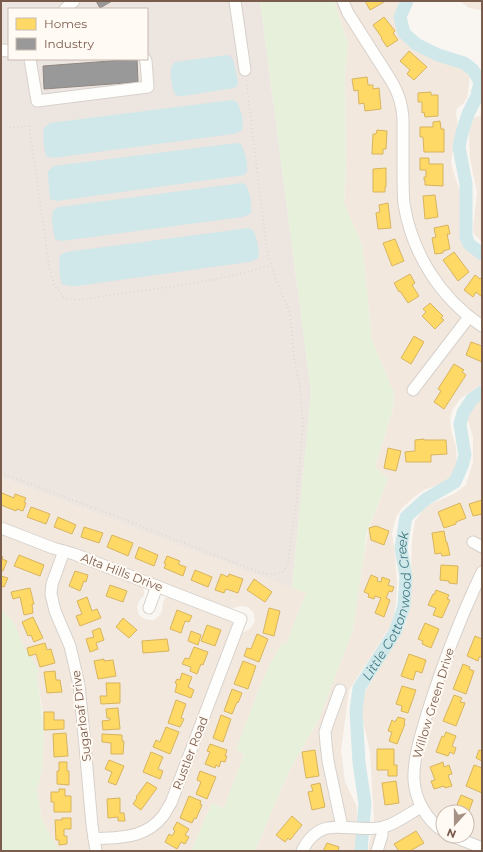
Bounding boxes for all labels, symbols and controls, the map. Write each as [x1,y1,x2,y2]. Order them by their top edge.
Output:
legend [8,8,148,60]
text: Homes [44,16,87,31]
text: Industry [44,36,94,51]
water label: Little Cottonwood Creek [358,529,415,683]
street label: Alta Hills Drive [79,550,165,594]
street label: Willow Green Drive [409,646,457,760]
street label: Sugarloaf Drive [68,669,94,763]
street label: Rustler Road [169,714,211,792]
north arrow [435,804,475,844]
text: N [445,825,458,841]

